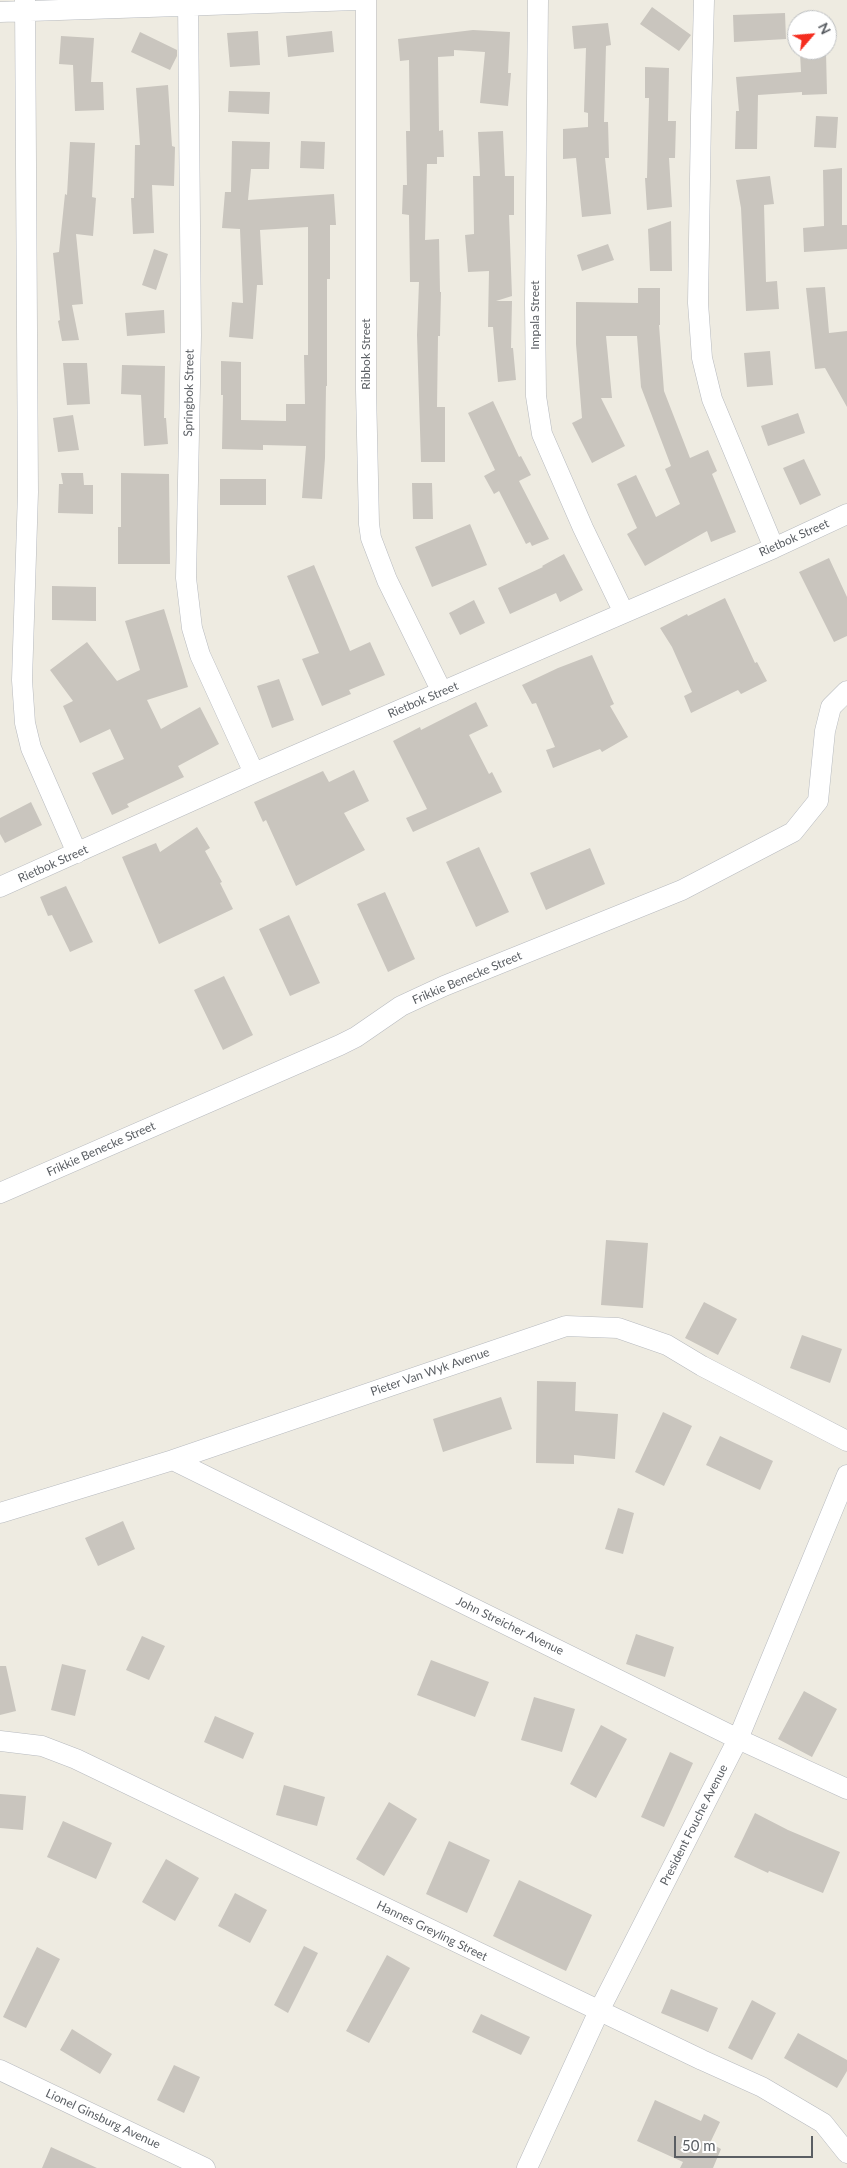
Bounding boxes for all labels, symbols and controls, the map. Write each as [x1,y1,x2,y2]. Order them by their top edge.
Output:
north arrow [787,10,837,60]
text: N [815,20,835,37]
street label: Impala Street [528,280,542,350]
street label: Ribbok Street [359,318,373,390]
street label: Springbok Street [181,349,197,437]
street label: Rietbok Street [757,516,831,560]
street label: Rietbok Street [386,679,460,721]
street label: Rietbok Street [16,842,90,886]
street label: Frikkie Benecke Street [410,948,524,1008]
street label: Frikkie Benecke Street [44,1119,158,1179]
street label: Pieter Van Wyk Avenue [369,1345,491,1399]
street label: John Streicher Avenue [454,1594,566,1658]
street label: President Fouche Avenue [657,1762,731,1888]
street label: Hannes Greyling Street [374,1898,490,1964]
street label: Lionel Ginsburg Avenue [43,2086,163,2152]
scale bar [677,2126,816,2158]
text: 50 m [682,2136,716,2154]

